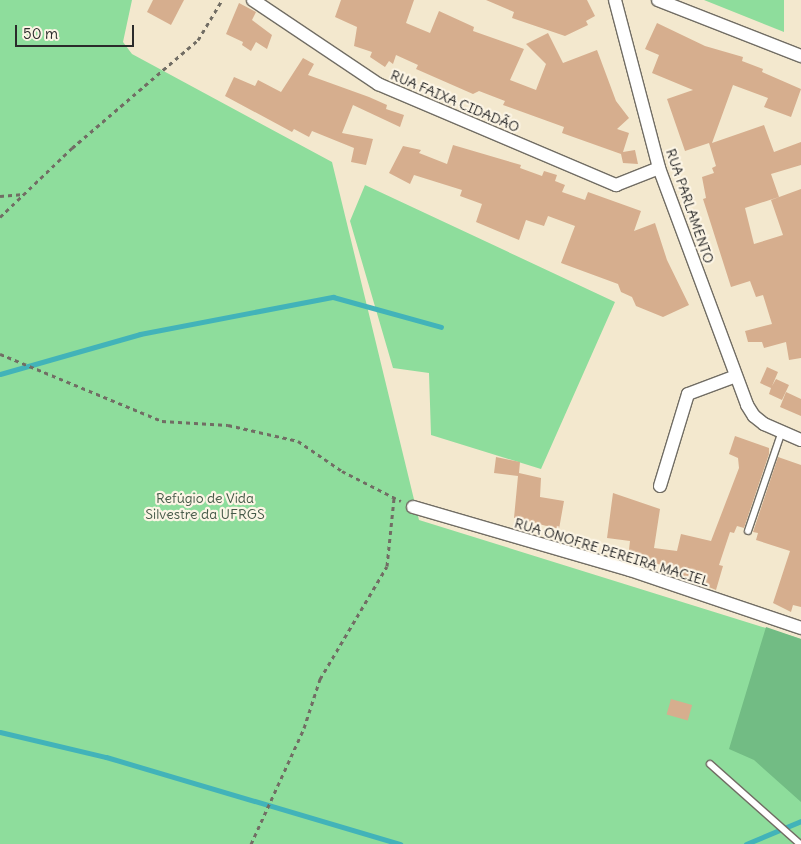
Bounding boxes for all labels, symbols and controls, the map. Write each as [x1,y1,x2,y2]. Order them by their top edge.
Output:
scale bar [18,15,136,47]
text: 50 m [23,24,58,43]
street label: RUA FAIXA CIDADÃO [388,66,522,136]
street label: RUA PARLAMENTO [662,146,718,266]
park label: Refúgio de Vida Silvestre da UFRGS [145,490,265,522]
street label: RUA ONOFRE PEREIRA MACIEL [512,514,712,590]

